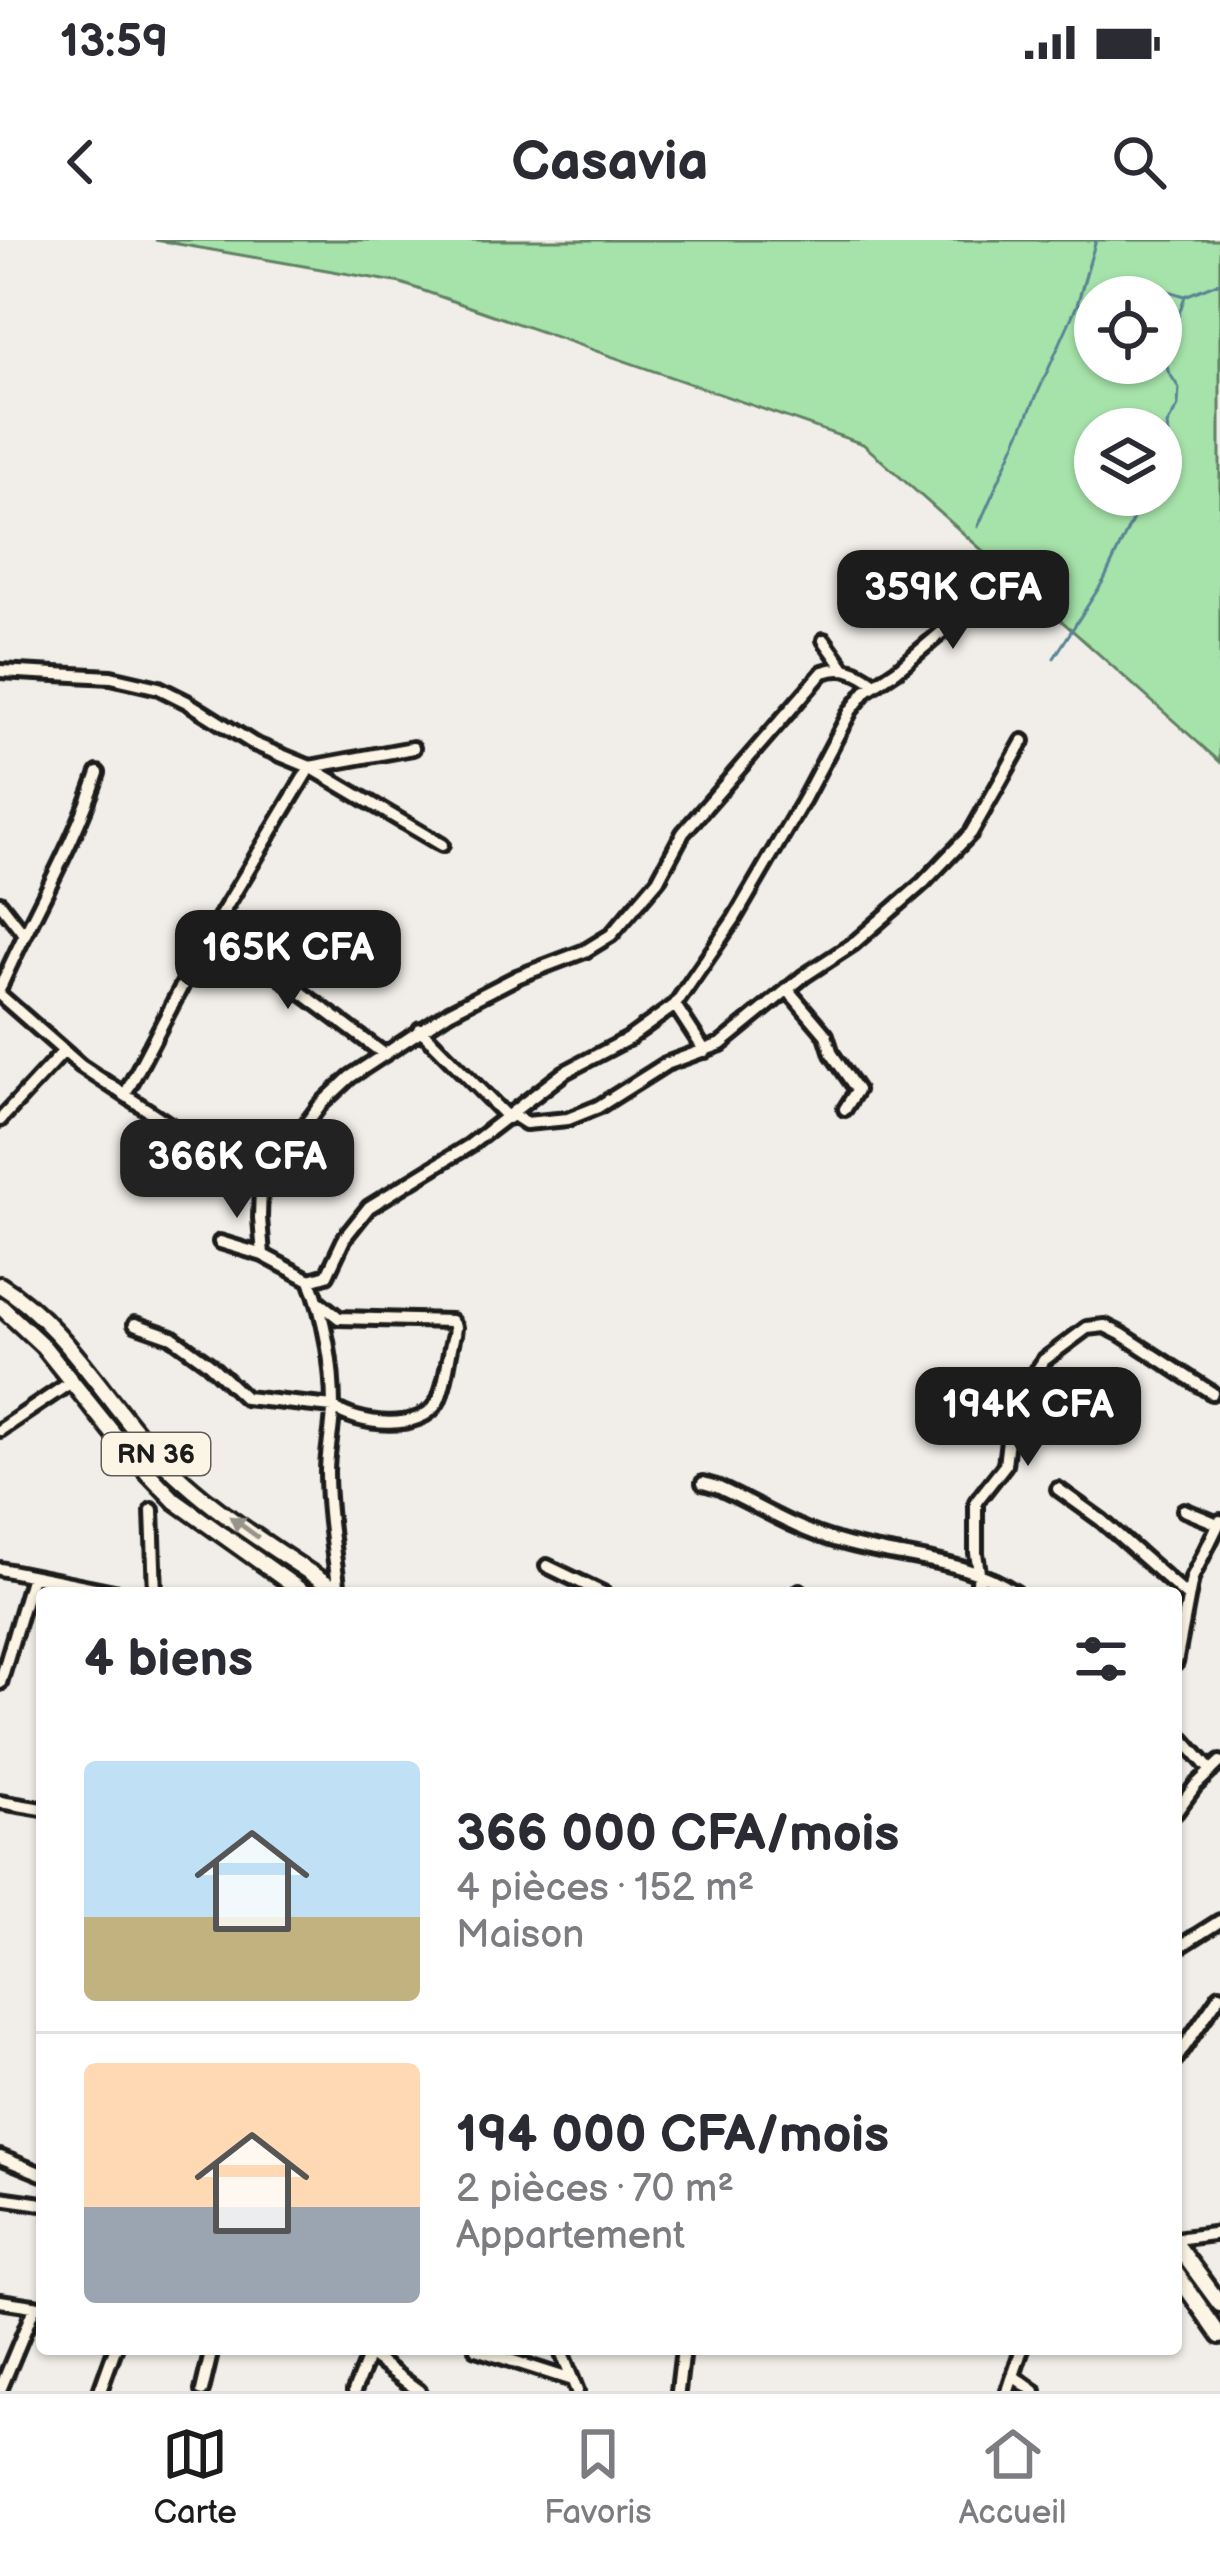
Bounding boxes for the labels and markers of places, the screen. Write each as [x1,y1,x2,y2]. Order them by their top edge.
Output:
pin: 359K CFA [829,550,1077,652]
pin: 165K CFA [164,910,412,1012]
pin: 366K CFA [113,1119,361,1221]
pin: 194K CFA [904,1367,1152,1469]

